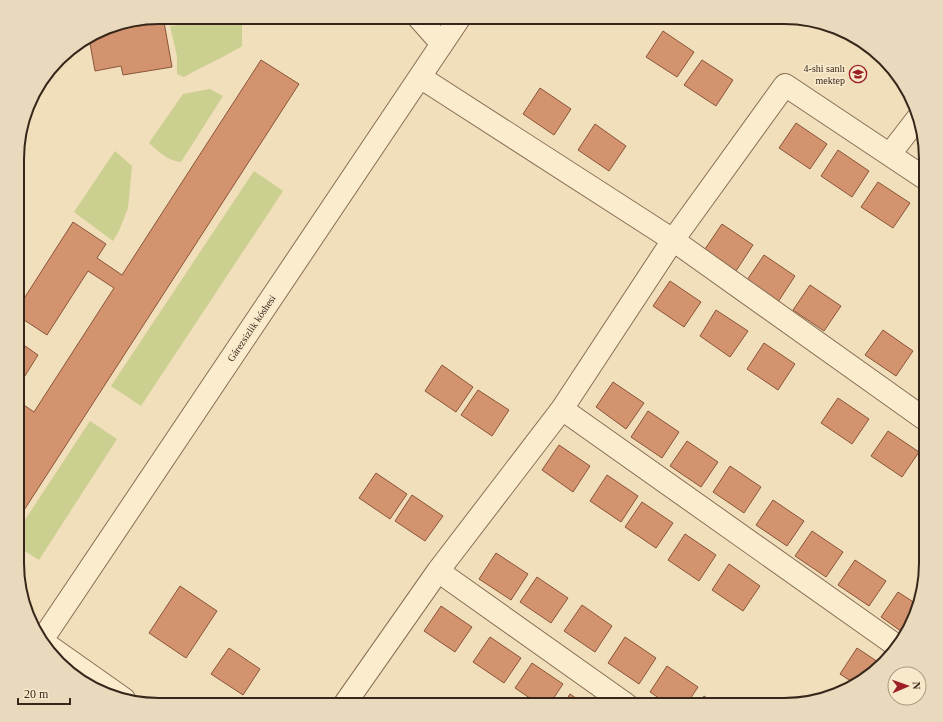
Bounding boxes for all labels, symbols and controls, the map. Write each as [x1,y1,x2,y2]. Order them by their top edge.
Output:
place label: 4-shi sanlı mektep [804,63,845,86]
school or university icon: 4-shi sanlı mektep [848,64,868,84]
street label: Gárezsizlik kóshesi [225,293,278,364]
north arrow [887,666,927,706]
scale bar [18,680,70,706]
text: N [911,681,923,690]
text: 20 m [24,687,49,701]

